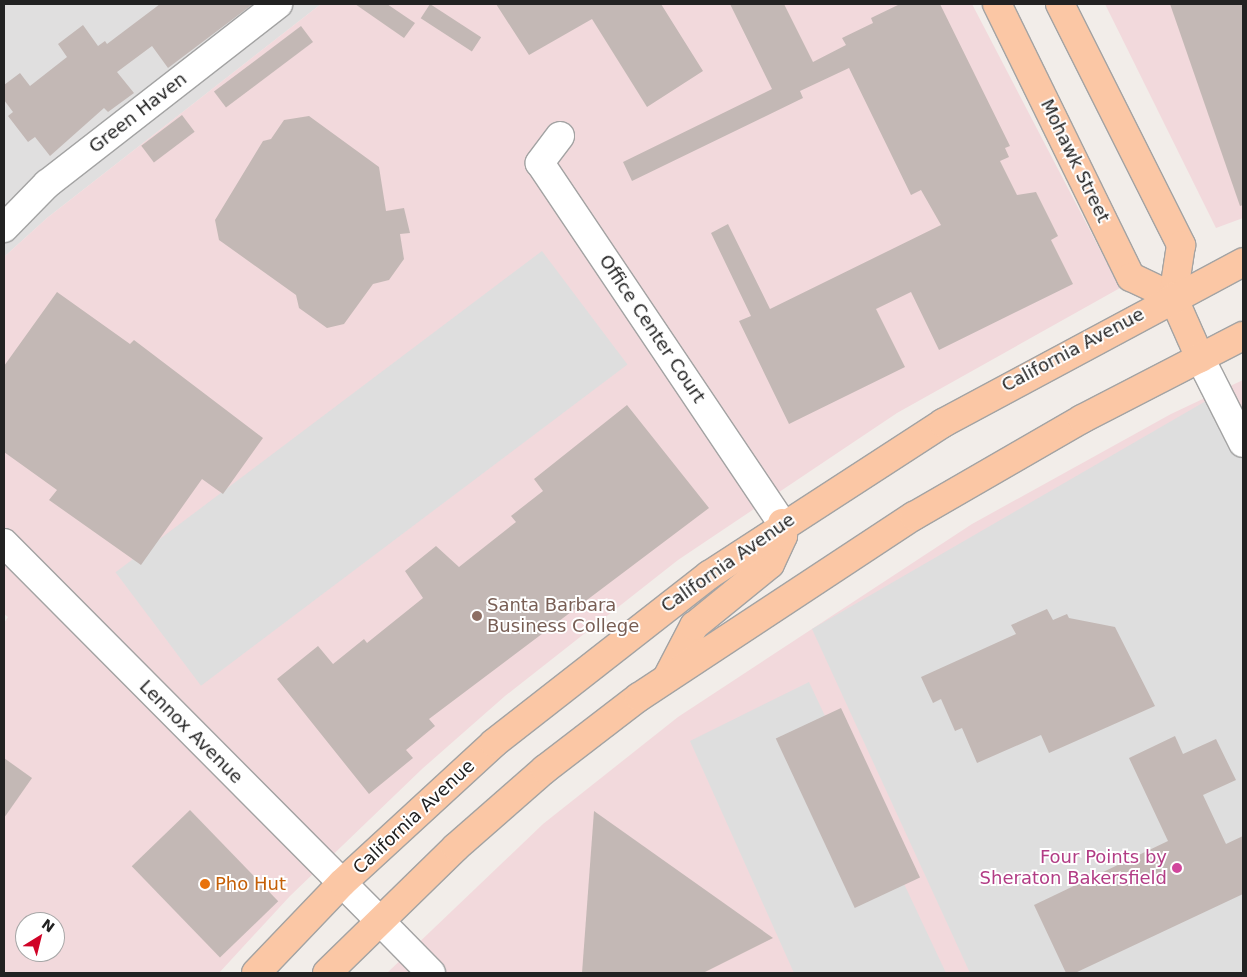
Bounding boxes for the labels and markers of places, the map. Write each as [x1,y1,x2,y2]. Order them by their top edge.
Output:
place label: Santa Barbara Business College [487,595,639,638]
marker: Santa Barbara Business College [471,610,483,622]
place label: Four Points by Sheraton Bakersfield [980,847,1167,890]
marker: Four Points by Sheraton Bakersfield [1171,862,1183,874]
place label: Pho Hut [215,873,286,895]
marker: Pho Hut [199,878,211,890]

